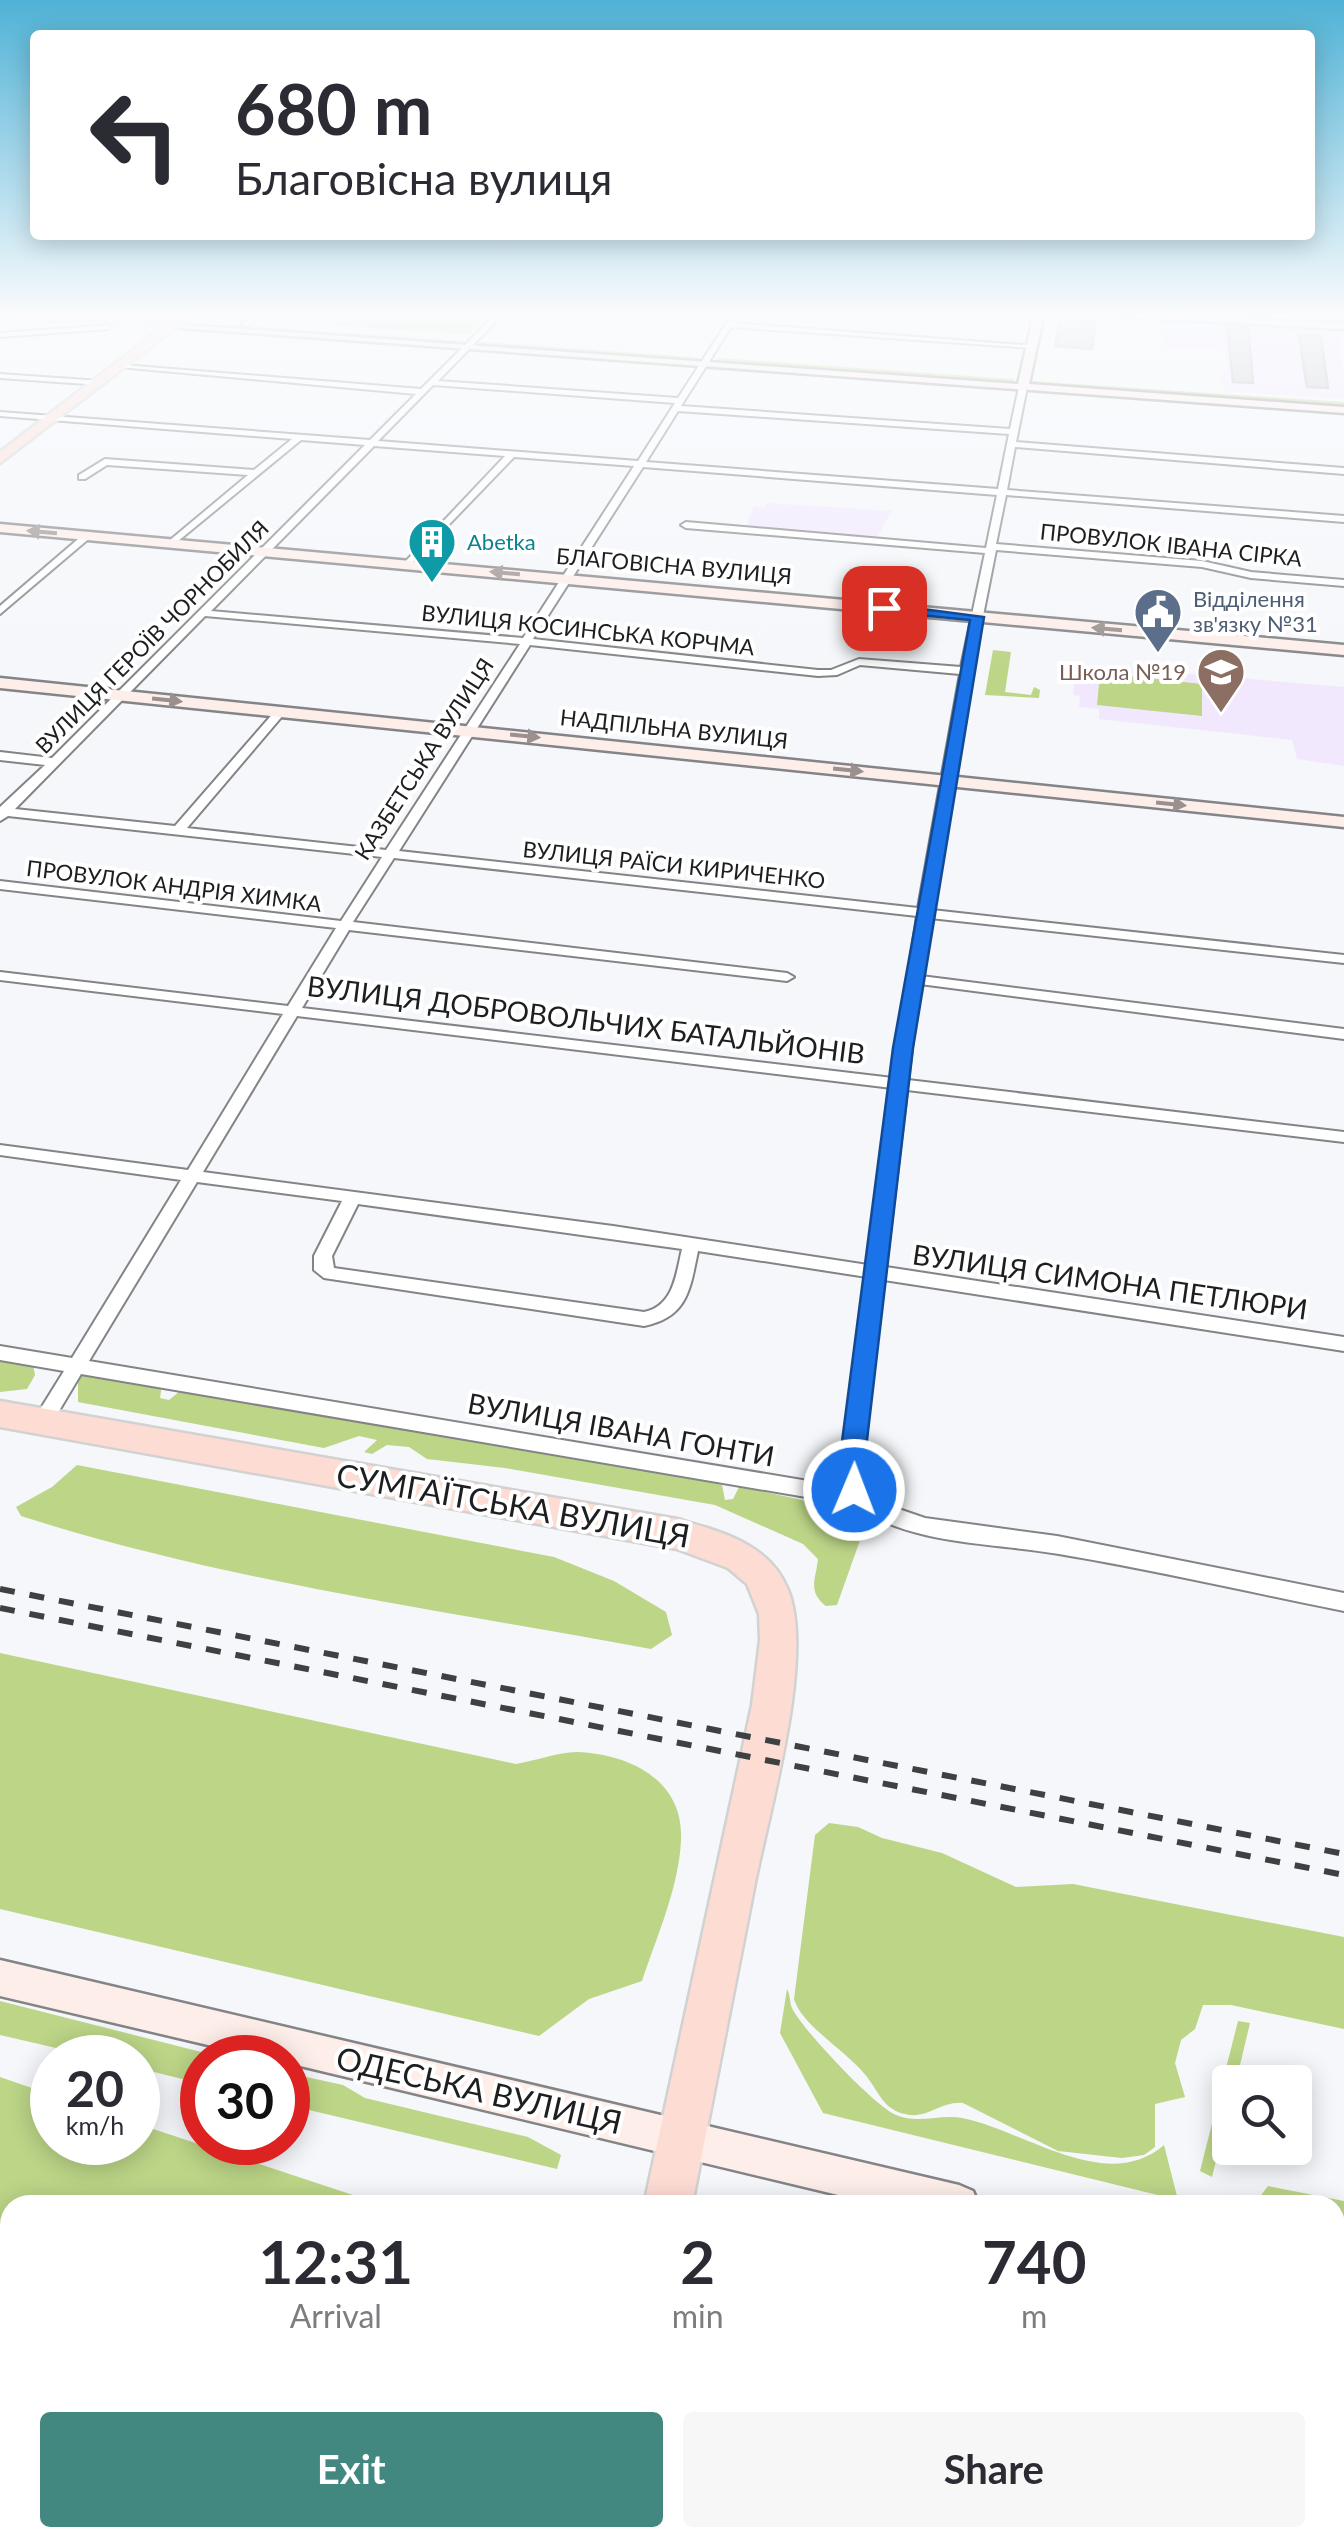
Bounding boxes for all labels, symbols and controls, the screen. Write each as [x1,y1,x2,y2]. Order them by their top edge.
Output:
text: 680 m [235,66,432,150]
icon: left [70,70,200,200]
text: Благовісна вулиця [235,151,612,205]
street label: ВУЛИЦЯ ГЕРОЇВ ЧОРНОБИЛЯ [29,514,274,759]
building icon: Abetka [406,516,458,584]
street label: ПРОВУЛОК ІВАНА СІРКА [1039,517,1304,572]
one-way arrow [25,524,57,540]
place label: Abetka [467,528,536,555]
street label: БЛАГОВІСНА ВУЛИЦЯ [555,542,793,589]
one-way arrow [489,565,520,581]
pin [842,566,927,651]
icon: arrive [857,581,912,636]
place label: Відділення зв'язку №31 [1193,585,1318,637]
public building icon: Відділення зв'язку №31 [1132,586,1184,654]
street label: ВУЛИЦЯ КОСИНСЬКА КОРЧМА [420,599,756,660]
one-way arrow [1091,620,1123,636]
school or university icon: Школа №19 [1195,646,1247,714]
street label: КАЗБЕТСЬКА ВУЛИЦЯ [348,653,499,865]
place label: Школа №19 [1059,658,1186,685]
one-way arrow [151,692,183,708]
street label: НАДПІЛЬНА ВУЛИЦЯ [559,703,789,754]
one-way arrow [509,729,541,745]
one-way arrow [833,762,864,778]
one-way arrow [1156,796,1188,812]
street label: ВУЛИЦЯ РАЇСИ КИРИЧЕНКО [521,835,827,894]
street label: ПРОВУЛОК АНДРІЯ ХИМКА [25,854,323,917]
street label: ВУЛИЦЯ ДОБРОВОЛЬЧИХ БАТАЛЬЙОНІВ [305,968,867,1070]
street label: ВУЛИЦЯ СИМОНА ПЕТЛЮРИ [910,1236,1310,1326]
street label: ВУЛИЦЯ ІВАНА ГОНТИ [465,1385,777,1473]
position arrow [802,1438,906,1542]
street label: СУМГАЇТСЬКА ВУЛИЦЯ [333,1454,693,1555]
speed limit sign: 30 [180,2035,310,2165]
street label: ОДЕСЬКА ВУЛИЦЯ [333,2038,626,2141]
text: 20 [66,2058,124,2118]
map controls [1212,2065,1312,2165]
button: search [1212,2065,1312,2165]
text: km/h [66,2110,124,2140]
text: 12:31 [259,2225,413,2297]
text: 2 [680,2225,715,2297]
text: 740 [982,2225,1086,2297]
text: Arrival [290,2296,382,2335]
text: min [672,2296,724,2335]
text: m [1021,2296,1047,2335]
button: Exit [40,2412,663,2527]
button: Share [683,2412,1305,2527]

